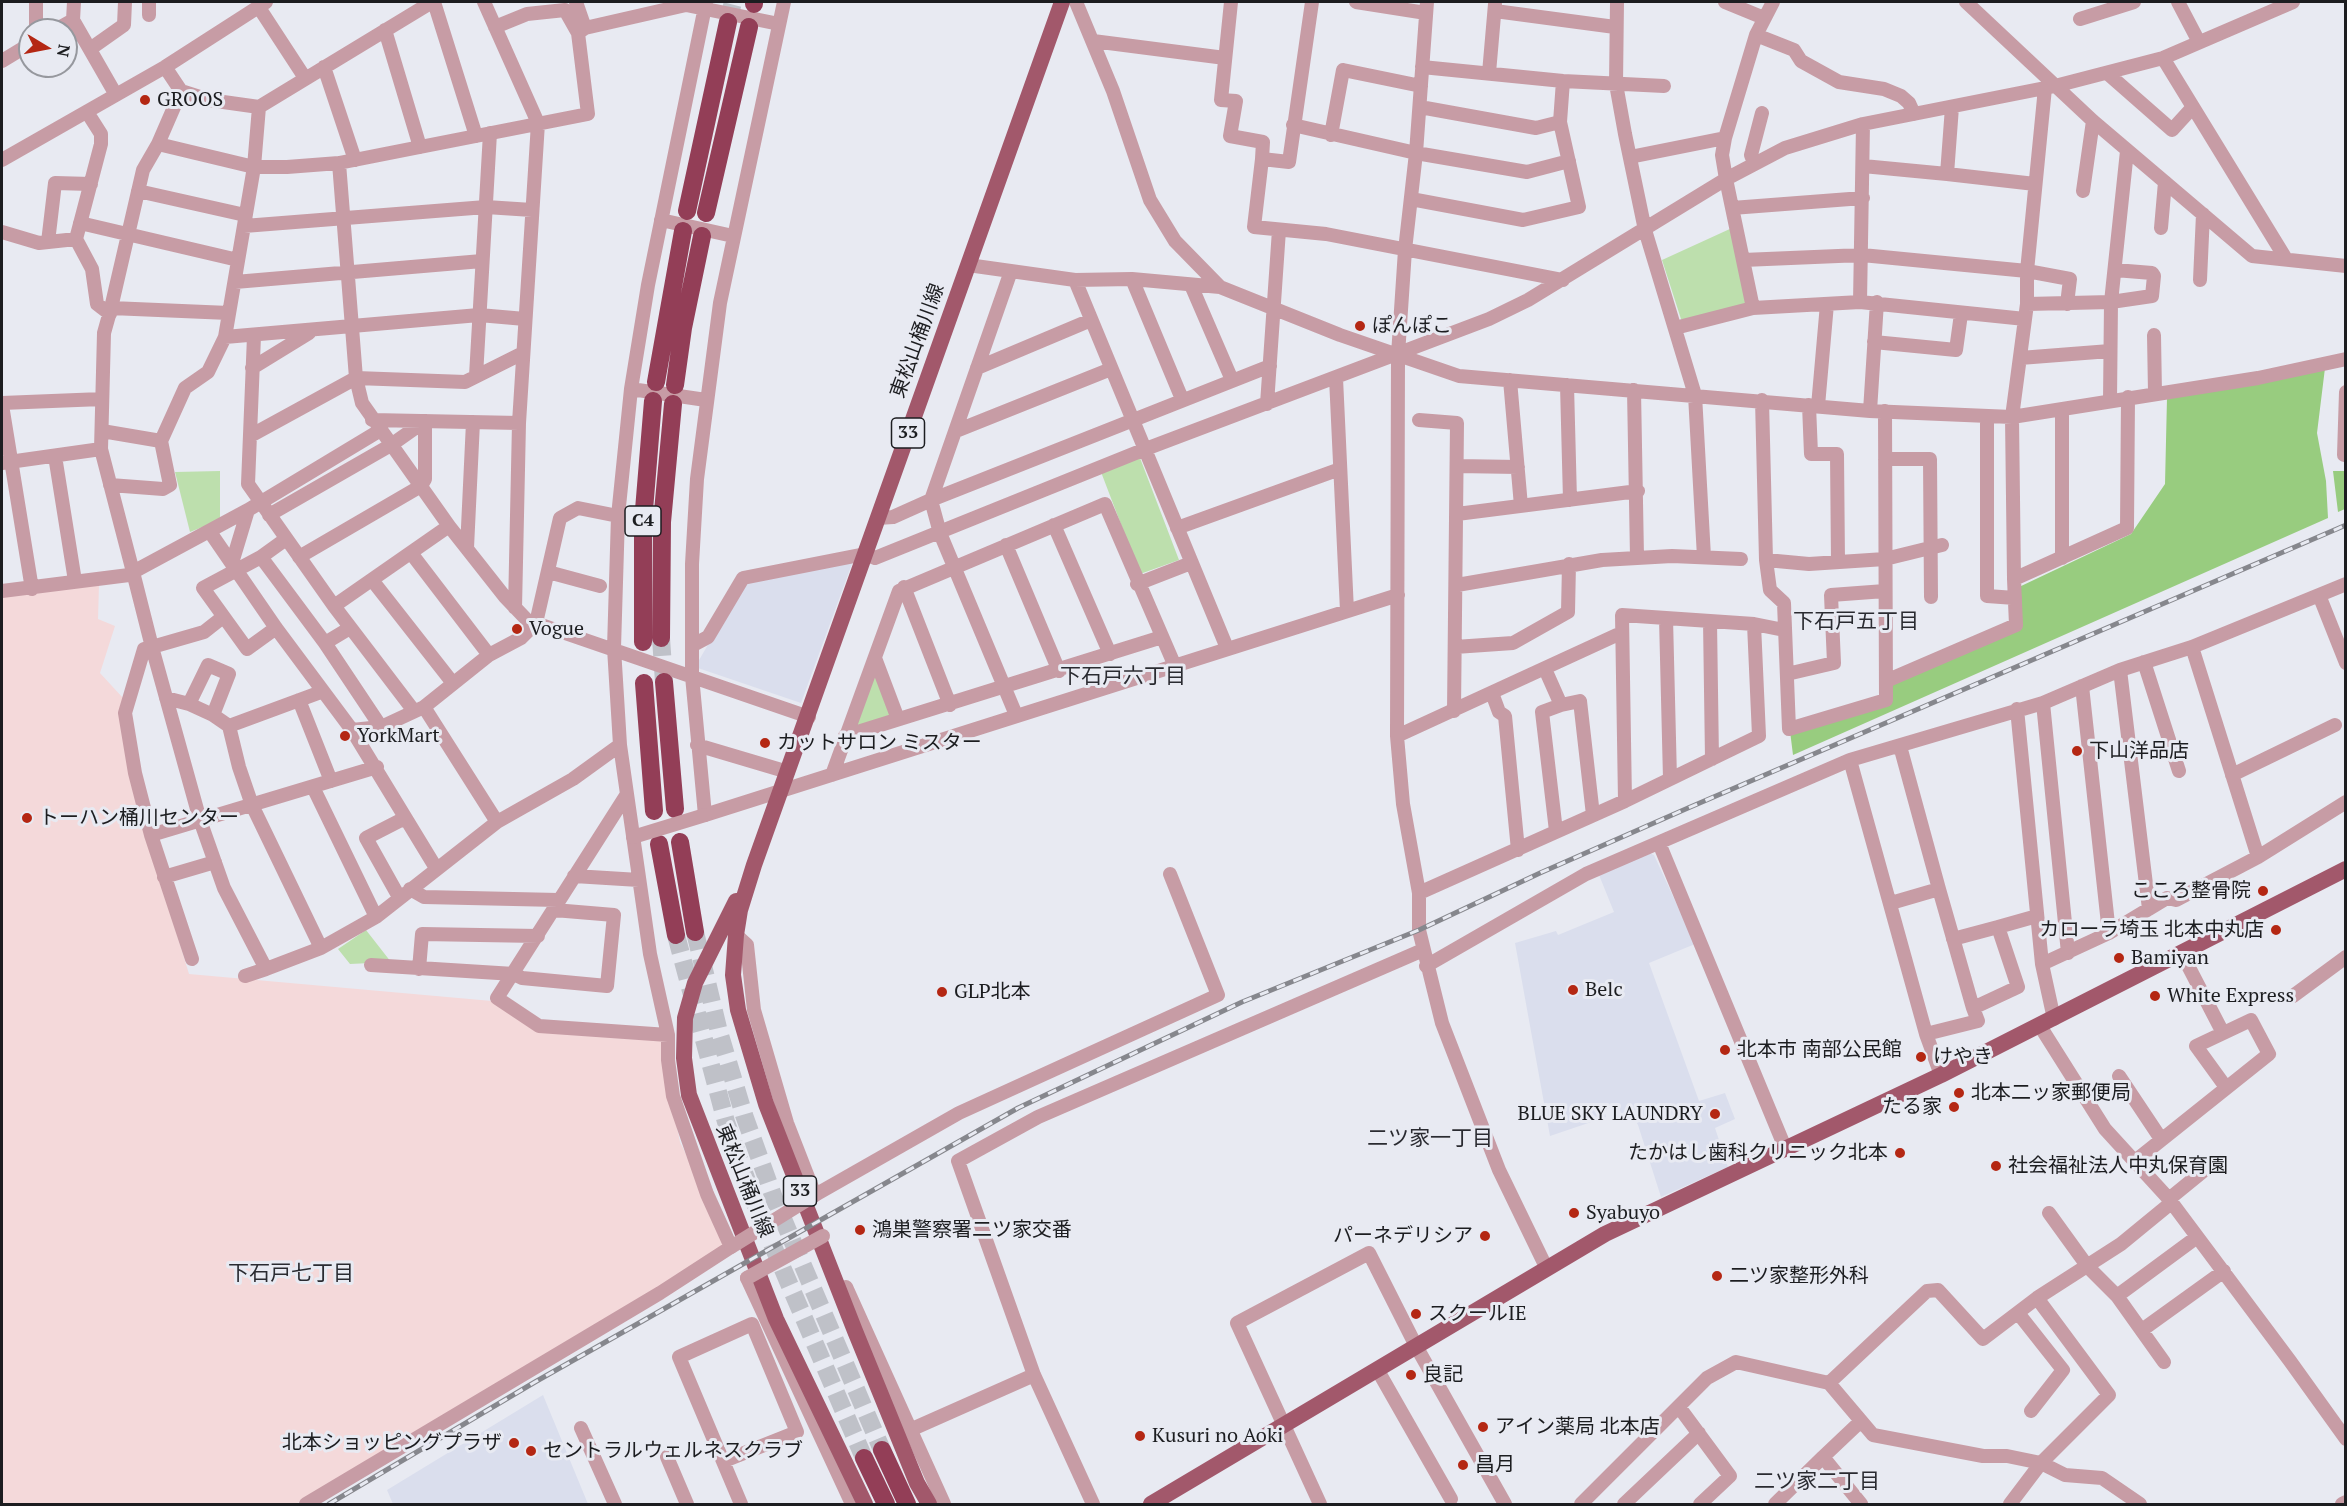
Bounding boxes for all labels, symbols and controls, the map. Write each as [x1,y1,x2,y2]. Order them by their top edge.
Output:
north arrow [18,18,78,78]
text: N [52,43,76,59]
place label: GROOS [157,88,223,112]
marker: GROOS [138,93,152,107]
street label: 東松山桶川線 [886,281,950,401]
place label: ぽんぽこ [1372,314,1452,338]
marker: ぽんぽこ [1353,319,1367,333]
road number: 33 [892,418,924,448]
road number: C4 [625,506,661,536]
district label: 下石戸五丁目 [1793,609,1919,635]
place label: Vogue [529,617,584,641]
marker: Vogue [510,622,524,636]
district label: 下石戸六丁目 [1060,664,1186,690]
place label: YorkMart [357,724,440,748]
marker: YorkMart [338,729,352,743]
place label: カットサロン ミスター [777,731,982,755]
marker: カットサロン ミスター [758,736,772,750]
place label: 下山洋品店 [2089,739,2189,763]
marker: 下山洋品店 [2070,744,2084,758]
place label: トーハン桶川センター [39,806,239,830]
marker: トーハン桶川センター [20,811,34,825]
place label: こころ整骨院 [2131,879,2251,903]
marker: こころ整骨院 [2256,884,2270,898]
place label: カローラ埼玉 北本中丸店 [2039,918,2264,942]
marker: カローラ埼玉 北本中丸店 [2269,923,2283,937]
place label: Bamiyan [2131,946,2209,970]
marker: Bamiyan [2112,951,2126,965]
place label: Belc [1585,978,1623,1002]
place label: GLP北本 [954,980,1031,1004]
marker: Belc [1566,983,1580,997]
place label: White Express [2167,984,2294,1008]
marker: GLP北本 [935,985,949,999]
marker: White Express [2148,989,2162,1003]
place label: 北本市 南部公民館 [1737,1038,1902,1062]
marker: 北本市 南部公民館 [1718,1043,1732,1057]
place label: けやき [1933,1045,1993,1069]
marker: けやき [1914,1050,1928,1064]
place label: 北本二ッ家郵便局 [1971,1081,2131,1105]
marker: 北本二ッ家郵便局 [1952,1086,1966,1100]
place label: たる家 [1882,1095,1942,1119]
marker: たる家 [1947,1100,1961,1114]
place label: BLUE SKY LAUNDRY [1518,1102,1703,1126]
marker: BLUE SKY LAUNDRY [1708,1107,1722,1121]
street label: 東松山桶川線 [710,1121,778,1241]
district label: 二ツ家一丁目 [1367,1126,1493,1152]
place label: たかはし歯科クリニック北本 [1628,1141,1888,1165]
marker: たかはし歯科クリニック北本 [1893,1146,1907,1160]
place label: 社会福祉法人中丸保育園 [2008,1154,2228,1178]
marker: 社会福祉法人中丸保育園 [1989,1159,2003,1173]
road number: 33 [784,1176,816,1206]
place label: Syabuyo [1586,1201,1660,1225]
marker: Syabuyo [1567,1206,1581,1220]
place label: 鴻巣警察署二ツ家交番 [872,1218,1072,1242]
marker: 鴻巣警察署二ツ家交番 [853,1223,867,1237]
place label: パーネデリシア [1333,1224,1473,1248]
marker: パーネデリシア [1478,1229,1492,1243]
district label: 下石戸七丁目 [228,1261,354,1287]
place label: 二ツ家整形外科 [1729,1264,1869,1288]
marker: 二ツ家整形外科 [1710,1269,1724,1283]
place label: スクールIE [1428,1302,1527,1326]
marker: スクールIE [1409,1307,1423,1321]
place label: 良記 [1423,1363,1463,1387]
marker: 良記 [1404,1368,1418,1382]
place label: アイン薬局 北本店 [1495,1415,1660,1439]
marker: アイン薬局 北本店 [1476,1420,1490,1434]
place label: Kusuri no Aoki [1152,1424,1283,1448]
marker: Kusuri no Aoki [1133,1429,1147,1443]
place label: 北本ショッピングプラザ [282,1431,502,1455]
marker: 北本ショッピングプラザ [507,1436,521,1450]
place label: セントラルウェルネスクラブ [543,1439,803,1463]
marker: セントラルウェルネスクラブ [524,1444,538,1458]
place label: 昌月 [1475,1453,1515,1477]
marker: 昌月 [1456,1458,1470,1472]
district label: 二ツ家二丁目 [1754,1469,1880,1495]

